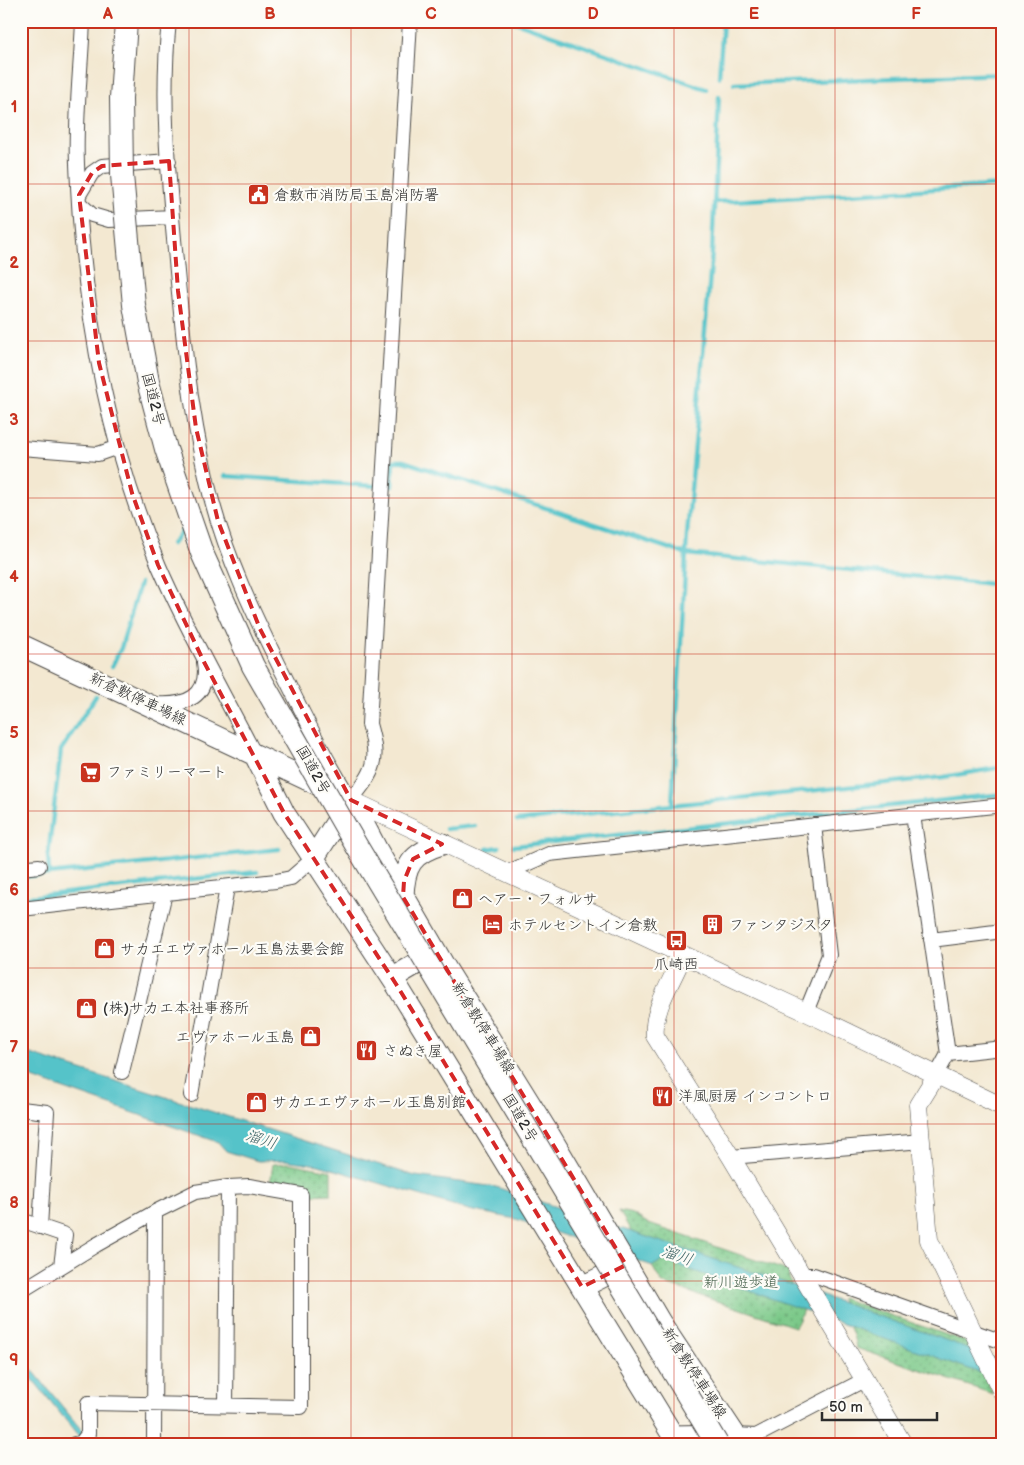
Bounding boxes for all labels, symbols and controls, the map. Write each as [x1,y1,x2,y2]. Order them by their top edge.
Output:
text: A [102,5,113,24]
text: B [264,5,276,24]
text: C [425,5,437,24]
text: D [587,5,599,24]
text: E [749,5,759,24]
text: F [911,5,921,24]
text: 1 [11,98,17,117]
public building icon: 倉敷市消防局玉島消防署 [246,183,270,207]
place label: 倉敷市消防局玉島消防署 [274,186,439,205]
text: 2 [9,254,19,273]
street label: 国道2号 [137,371,169,427]
text: 3 [9,411,19,430]
text: 4 [9,568,19,587]
street label: 新倉敷停車場線 [86,668,190,730]
text: 5 [9,724,19,743]
street label: 国道2号 [291,742,335,798]
supermarket icon: ファミリーマート [79,760,103,784]
place label: ファミリーマート [107,763,227,782]
text: 6 [9,881,19,900]
shop icon: ヘアー・フォルサ [450,887,474,911]
place label: ヘアー・フォルサ [478,890,597,909]
hotel icon: ホテルセントイン倉敷 [480,913,504,937]
building icon: ファンタジスタ [701,913,725,937]
place label: ホテルセントイン倉敷 [508,916,657,935]
place label: ファンタジスタ [729,916,833,935]
bus stop icon: 爪崎西 [664,929,688,953]
shop icon: サカエエヴァホール玉島法要会館 [92,937,116,961]
place label: サカエエヴァホール玉島法要会館 [120,940,344,959]
place label: 爪崎西 [653,955,699,974]
street label: 新倉敷停車場線 [447,978,519,1078]
shop icon: (株)サカエ本社事務所 [75,996,99,1020]
place label: (株)サカエ本社事務所 [103,999,249,1018]
shop icon: エヴァホール玉島 [299,1025,323,1049]
place label: エヴァホール玉島 [176,1028,295,1047]
text: 7 [10,1038,19,1057]
restaurant icon: さぬき屋 [355,1039,379,1063]
place label: さぬき屋 [383,1042,443,1061]
restaurant icon: 洋風厨房 インコントロ [650,1084,674,1108]
place label: 洋風厨房 インコントロ [678,1087,832,1106]
shop icon: サカエエヴァホール玉島別館 [244,1090,268,1114]
street label: 国道2号 [498,1090,542,1146]
place label: サカエエヴァホール玉島別館 [272,1093,466,1112]
water label: 溜川 [243,1126,279,1154]
text: 8 [9,1194,19,1213]
water label: 溜川 [659,1242,695,1270]
park label: 新川遊歩道 [703,1273,779,1292]
street label: 新倉敷停車場線 [657,1324,731,1422]
text: 9 [9,1351,19,1370]
scale bar [822,1390,936,1422]
text: 50 m [829,1398,863,1417]

